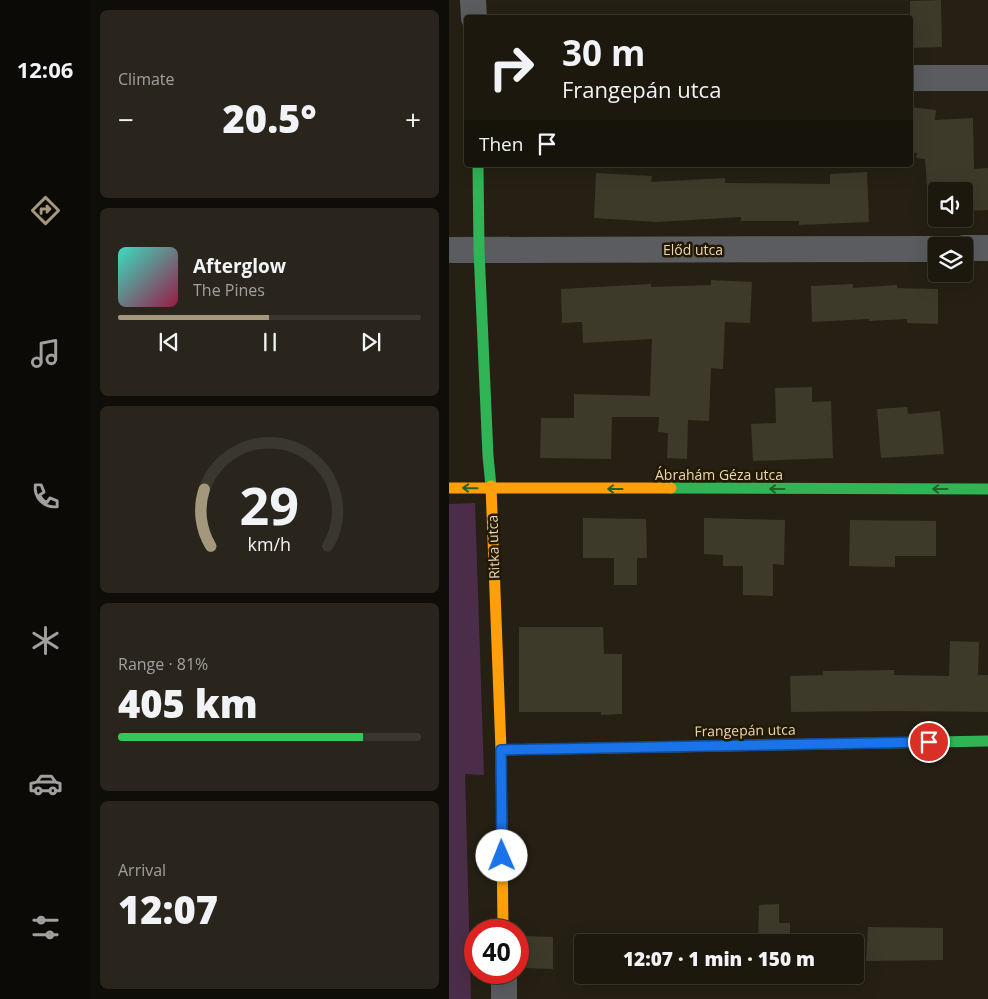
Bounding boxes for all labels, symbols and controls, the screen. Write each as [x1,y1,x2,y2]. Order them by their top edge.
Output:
text: 30 m [562,29,645,76]
icon: right [479,35,544,100]
text: 12:06 [17,54,73,84]
text: Climate [118,68,175,90]
text: Frangepán utca [562,74,721,104]
text: 20.5° [223,92,316,144]
text: − [118,100,134,138]
text: + [405,100,421,138]
icon: arrive [533,130,561,158]
text: Then [479,131,523,157]
map controls [928,182,973,282]
button: sound [928,182,973,227]
icon: directions [28,193,63,228]
button: layers [928,237,973,282]
street label: Előd utca [663,240,723,259]
text: Afterglow [193,253,286,279]
text: The Pines [193,279,265,301]
icon: previous [155,328,183,356]
icon: pause [256,328,284,356]
icon: next [357,328,385,356]
icon: music [28,336,63,371]
street label: Ábrahám Géza utca [655,465,783,484]
text: 29 [240,469,299,540]
icon: phone [28,479,63,514]
one-way arrow [462,484,478,493]
one-way arrow [607,484,623,494]
one-way arrow [769,484,786,494]
one-way arrow [932,484,948,494]
street label: Ritka utca [482,515,504,579]
text: km/h [248,532,291,556]
icon: climate [28,623,63,658]
text: Range · 81% [118,653,208,675]
text: 405 km [118,677,258,729]
street label: Frangepán utca [694,720,796,740]
pin [908,721,950,763]
icon: arrive [915,728,943,756]
icon: car [28,766,63,801]
position arrow [475,829,527,881]
text: Arrival [118,859,166,881]
text: 12:07 [118,883,218,935]
icon: filters [28,910,63,945]
speed limit sign: 40 [464,919,529,984]
text: 12:07 · 1 min · 150 m [623,946,815,972]

